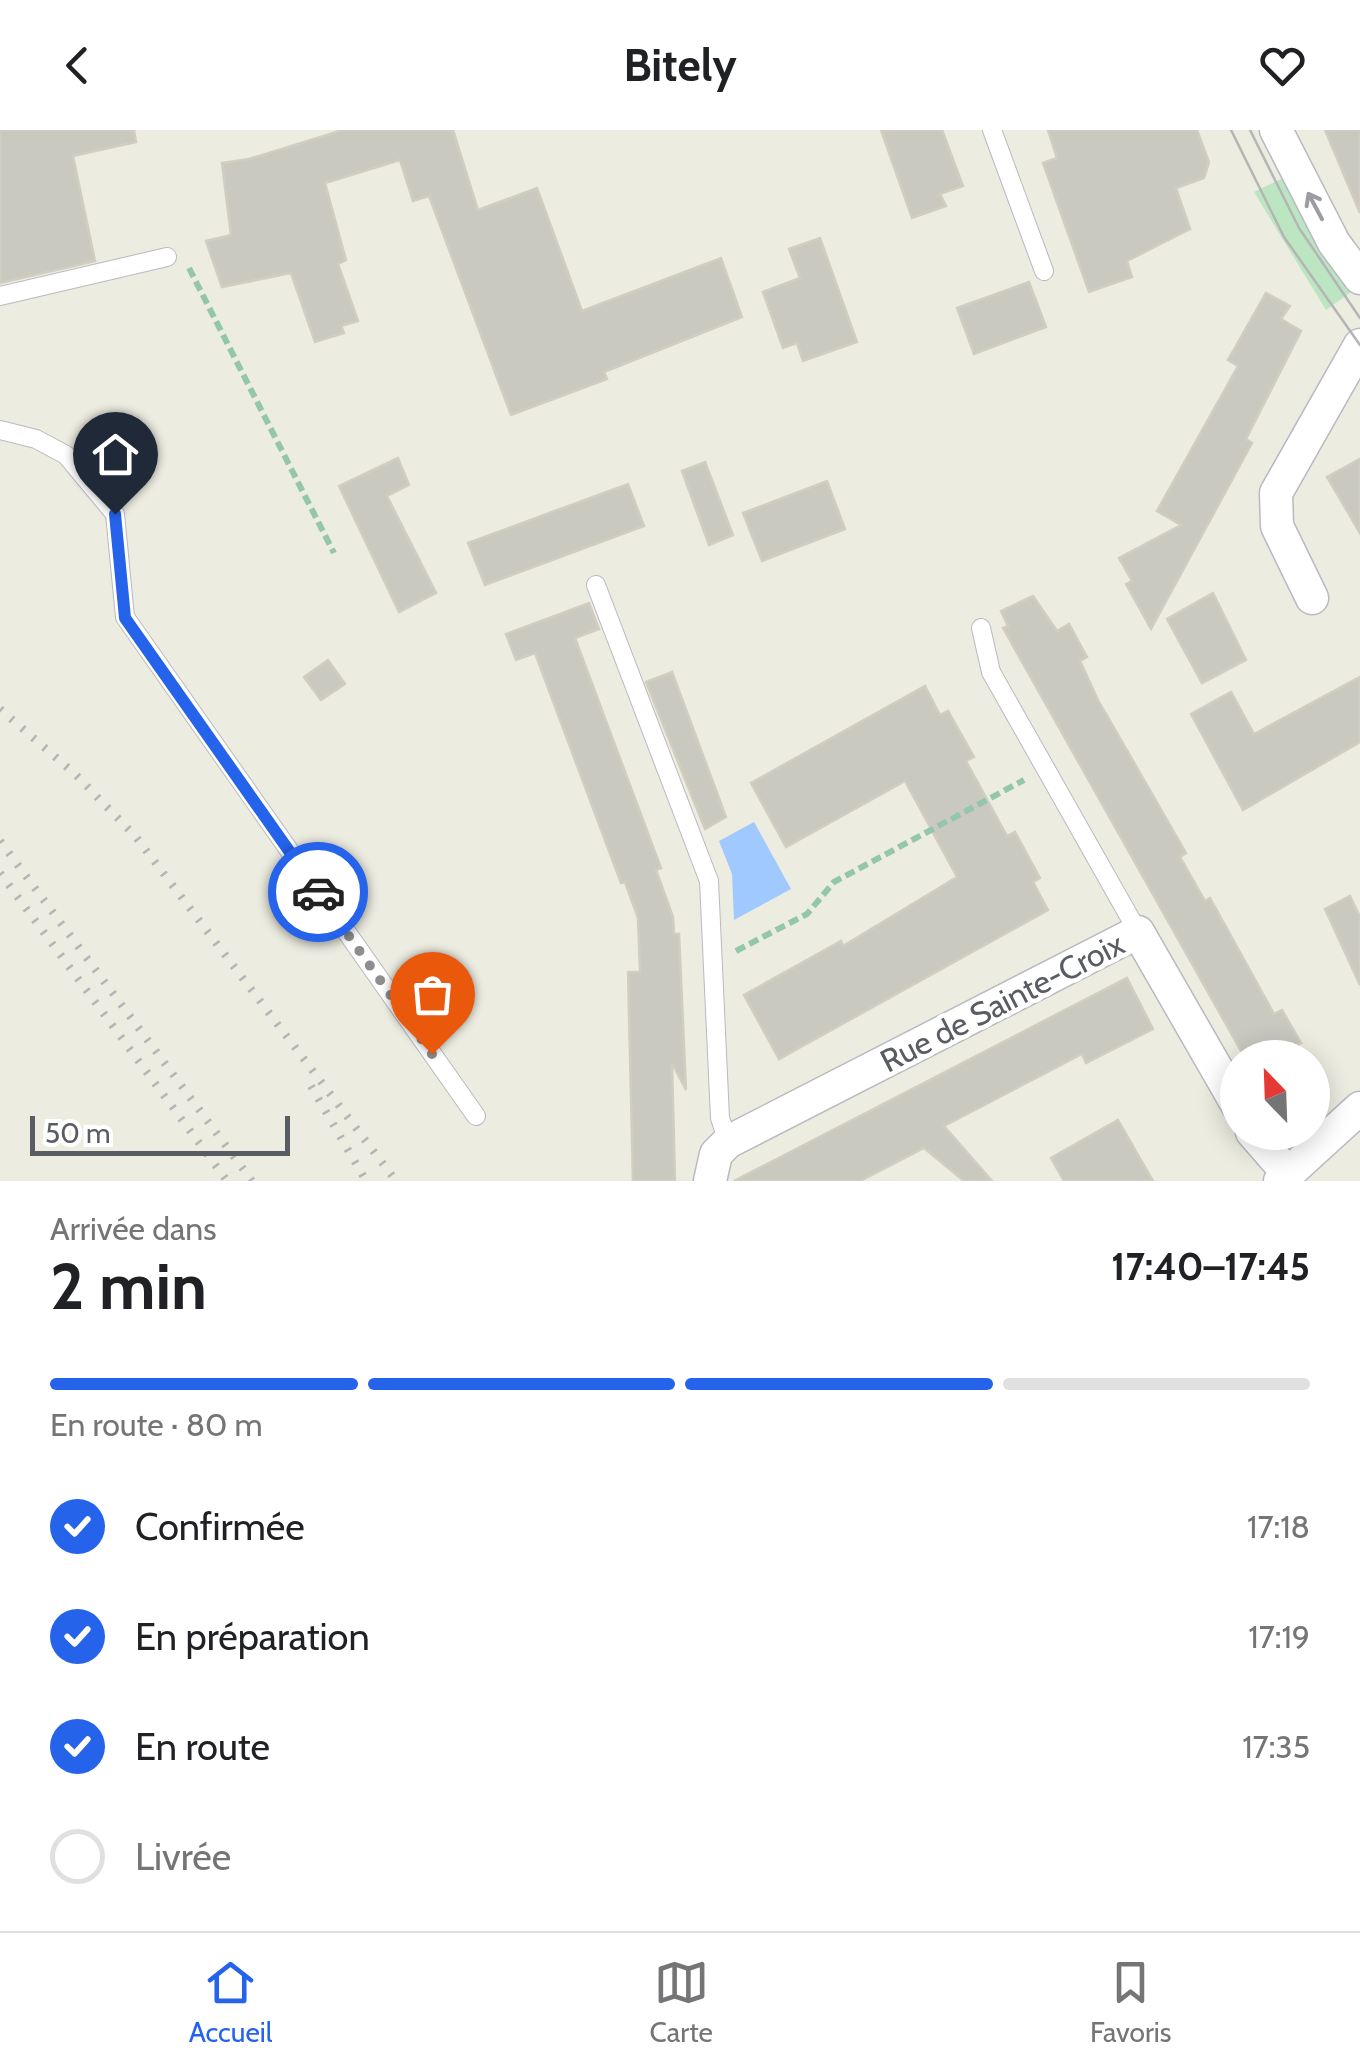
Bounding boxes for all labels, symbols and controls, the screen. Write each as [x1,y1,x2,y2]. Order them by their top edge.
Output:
icon: back [50,38,105,93]
text: Bitely [623,38,737,92]
icon: heart [1255,38,1310,93]
one-way arrow [1305,192,1324,222]
pin [73,412,158,515]
icon: home [88,427,143,482]
courier [268,842,368,942]
icon: car [291,865,346,920]
street label: Rue de Sainte-Croix [874,924,1130,1080]
pin [390,952,475,1055]
icon: bag [405,967,460,1022]
north arrow [1220,1040,1330,1150]
map controls [1220,1040,1330,1150]
scale bar [30,1111,290,1156]
text: 50 m [45,1116,111,1150]
text: Arrivée dans [50,1209,216,1248]
text: 17:40–17:45 [1111,1243,1310,1290]
text: 2 min [50,1246,207,1325]
text: En route · 80 m [50,1405,263,1444]
icon: check [50,1499,105,1554]
text: Confirmée [135,1503,305,1550]
text: 17:18 [1247,1507,1310,1546]
icon: check [50,1609,105,1664]
text: En préparation [135,1613,370,1660]
text: 17:19 [1248,1617,1310,1656]
icon: check [50,1719,105,1774]
text: En route [135,1723,270,1770]
text: 17:35 [1242,1727,1310,1766]
text: Livrée [135,1833,231,1880]
tab: Accueil [189,1955,272,2049]
tab: Carte [650,1955,713,2049]
tab: Favoris [1090,1955,1171,2049]

